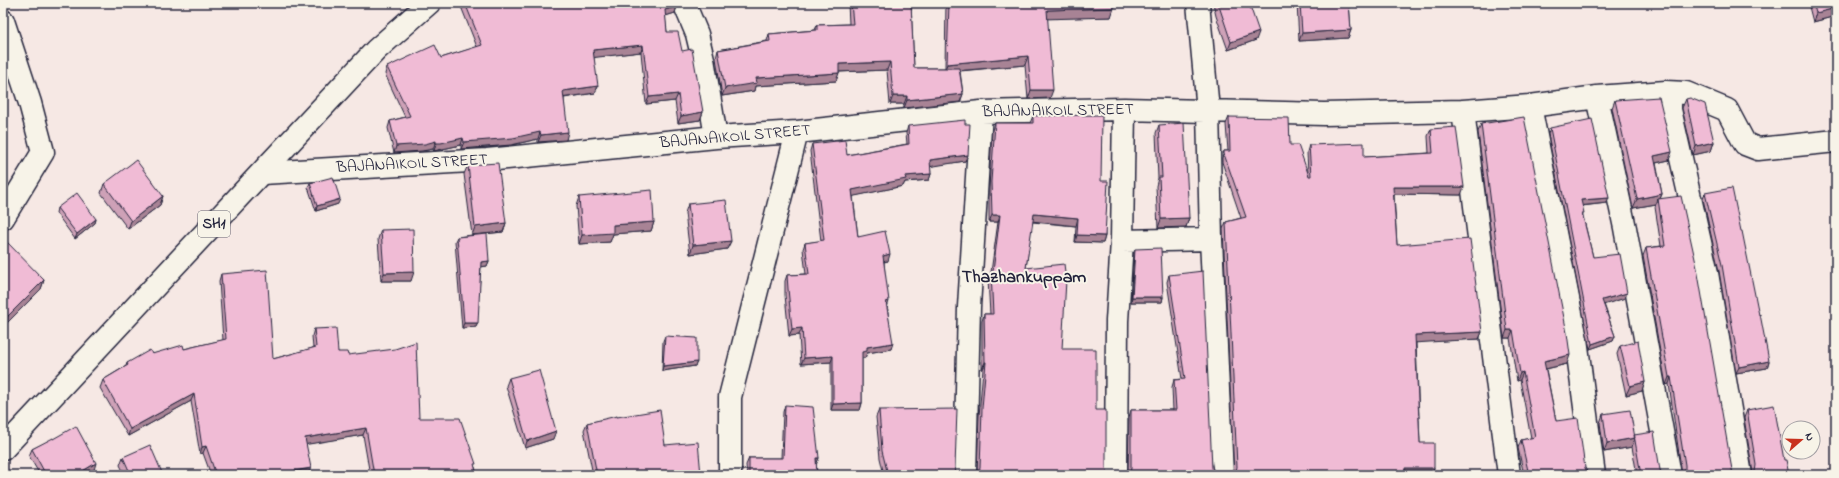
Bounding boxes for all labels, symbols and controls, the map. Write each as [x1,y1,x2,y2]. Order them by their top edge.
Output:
street label: BAJANAIKOIL STREET [981,98,1134,124]
street label: BAJANAIKOIL STREET [657,118,812,156]
street label: BAJANAIKOIL STREET [335,148,488,180]
road number: SH1 [198,211,230,237]
district label: Thazhankuppam [962,265,1086,291]
north arrow [1781,420,1821,460]
text: N [1801,431,1818,443]

